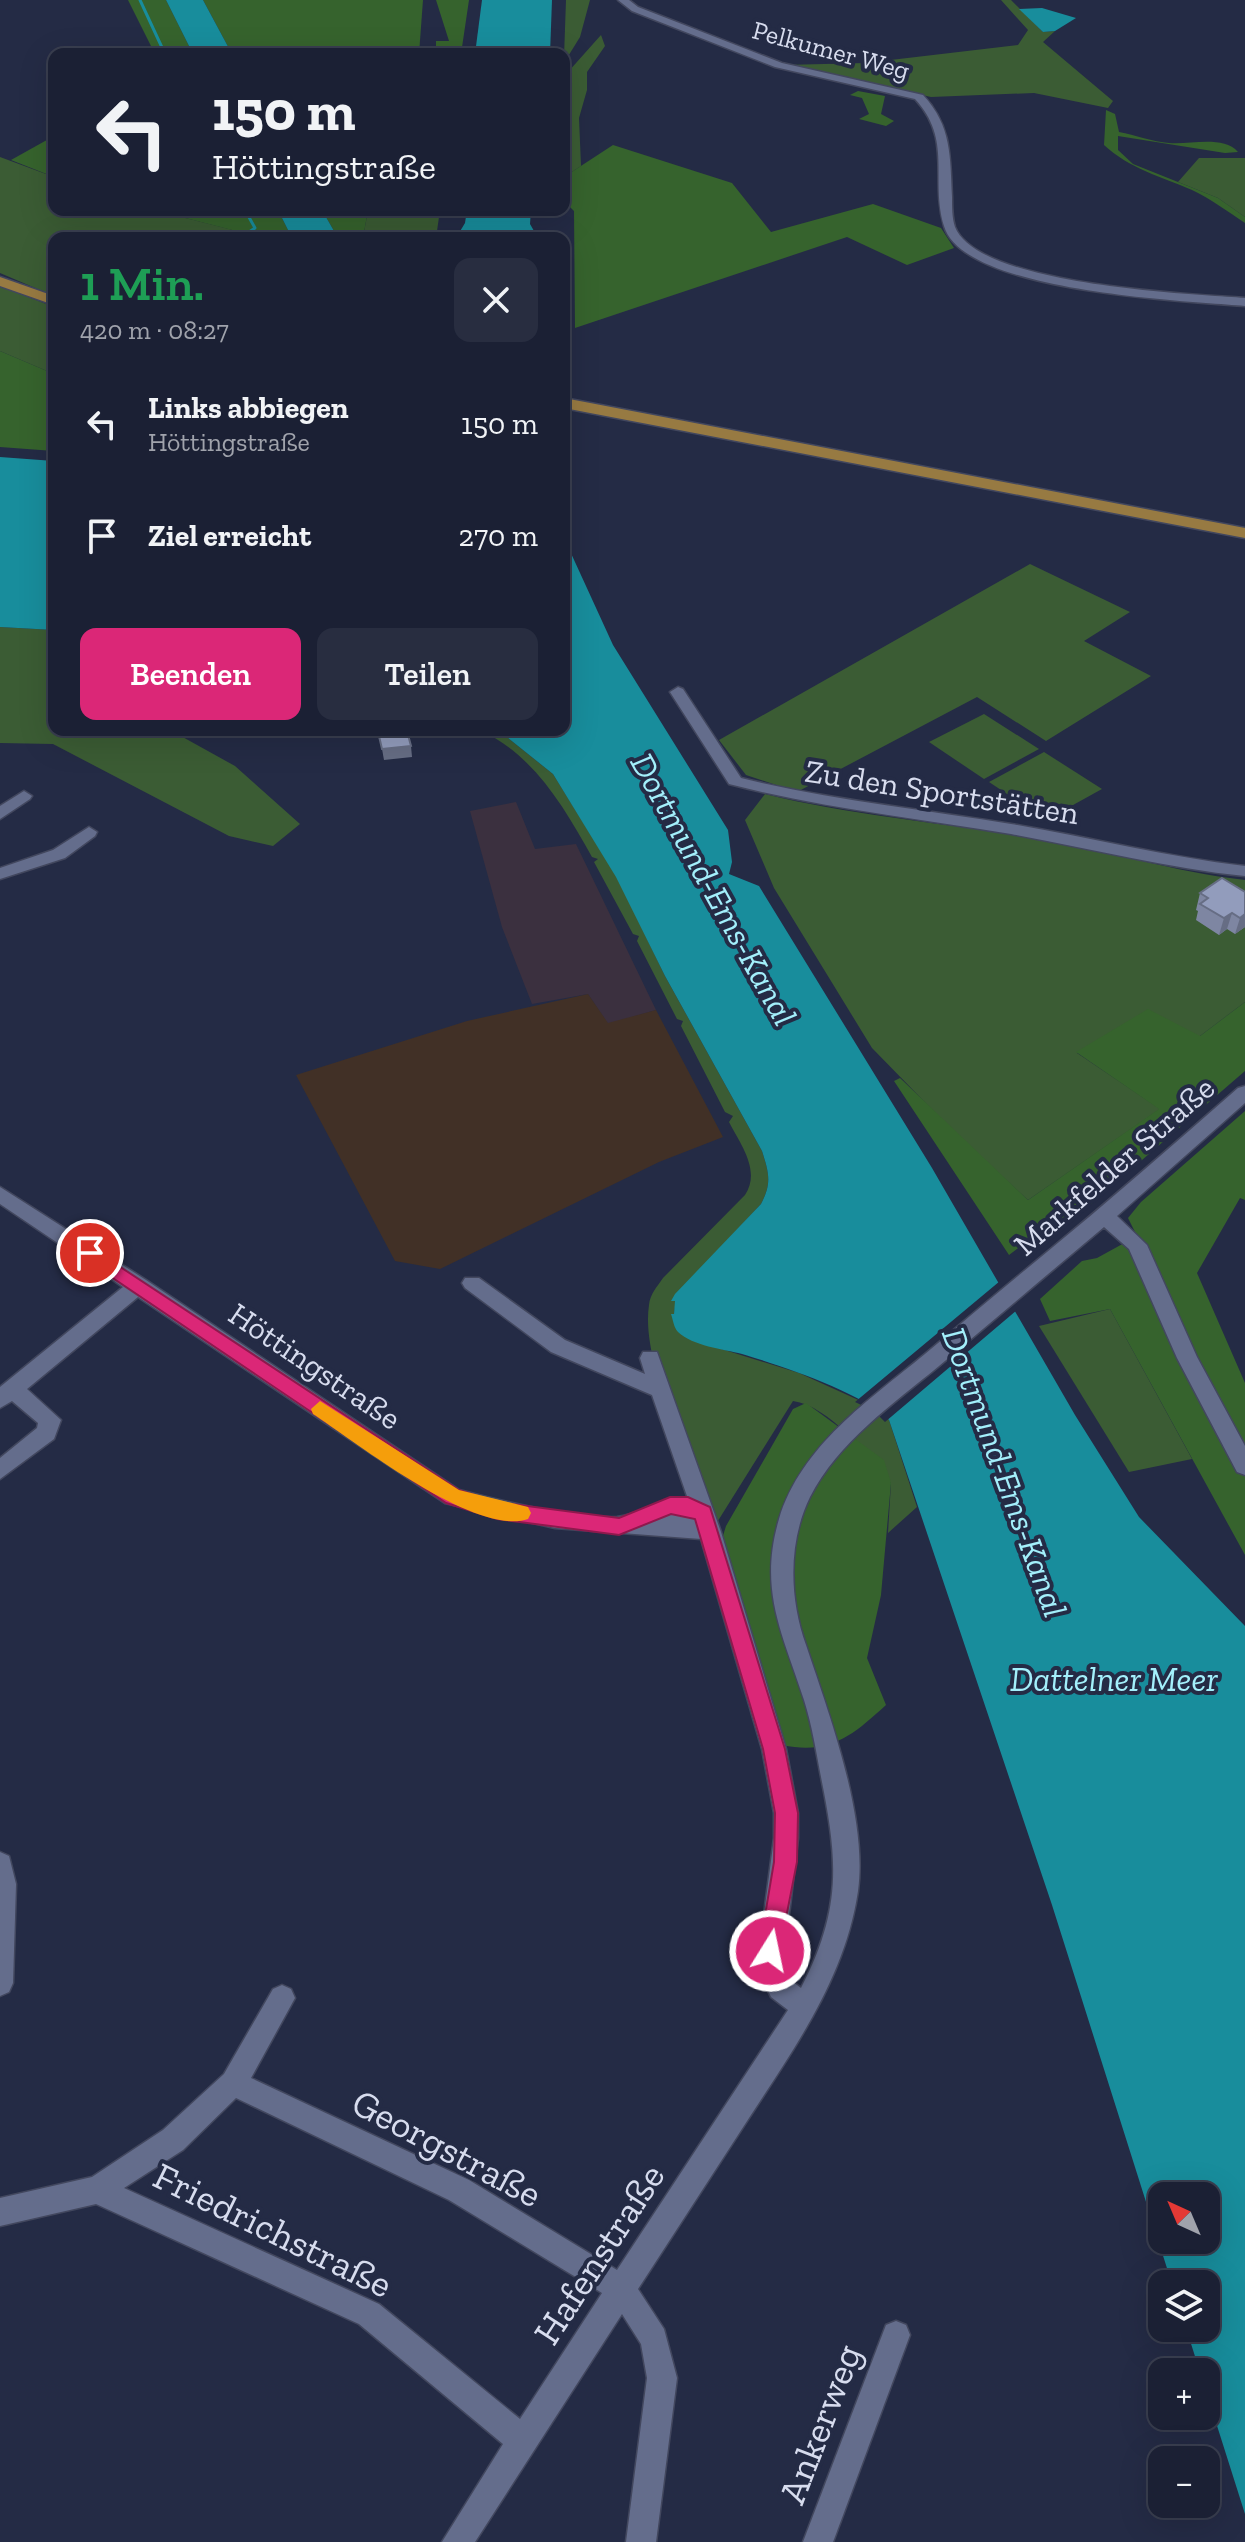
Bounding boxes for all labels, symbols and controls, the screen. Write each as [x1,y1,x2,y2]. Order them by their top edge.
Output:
street label: Pelkumer Weg [749,14,913,86]
text: 150 m [212,77,356,144]
icon: left [80,80,184,184]
text: Höttingstraße [212,145,436,188]
text: 1 Min. [80,255,204,312]
button: close [454,258,538,342]
text: 420 m · 08:27 [80,314,229,346]
text: Links abbiegen [148,390,349,426]
icon: left [80,402,124,446]
text: 150 m [461,406,538,442]
text: Höttingstraße [148,426,310,458]
icon: arrive [80,514,124,558]
text: Ziel erreicht [148,518,311,554]
text: 270 m [458,518,538,554]
button: Beenden [80,628,301,720]
button: Teilen [317,628,538,720]
water label: Dortmund-Ems-Kanal [622,746,805,1033]
street label: Zu den Sportstätten [803,752,1082,832]
street label: Markfelder Straße [1006,1069,1222,1263]
pin [56,1219,124,1287]
icon: arrive [68,1231,112,1275]
street label: Höttingstraße [222,1295,408,1437]
water label: Dortmund-Ems-Kanal [933,1322,1076,1622]
water label: Dattelner Meer [1010,1659,1218,1700]
position arrow [728,1909,812,1993]
street label: Georgstraße [344,2079,550,2217]
street label: Friedrichstraße [146,2152,400,2308]
street label: Hafenstraße [524,2155,674,2353]
north arrow [1148,2182,1220,2254]
map controls [1148,2182,1220,2518]
button: layers [1148,2270,1220,2342]
street label: Ankerweg [769,2338,871,2510]
button: + [1148,2358,1220,2430]
button: − [1148,2446,1220,2518]

